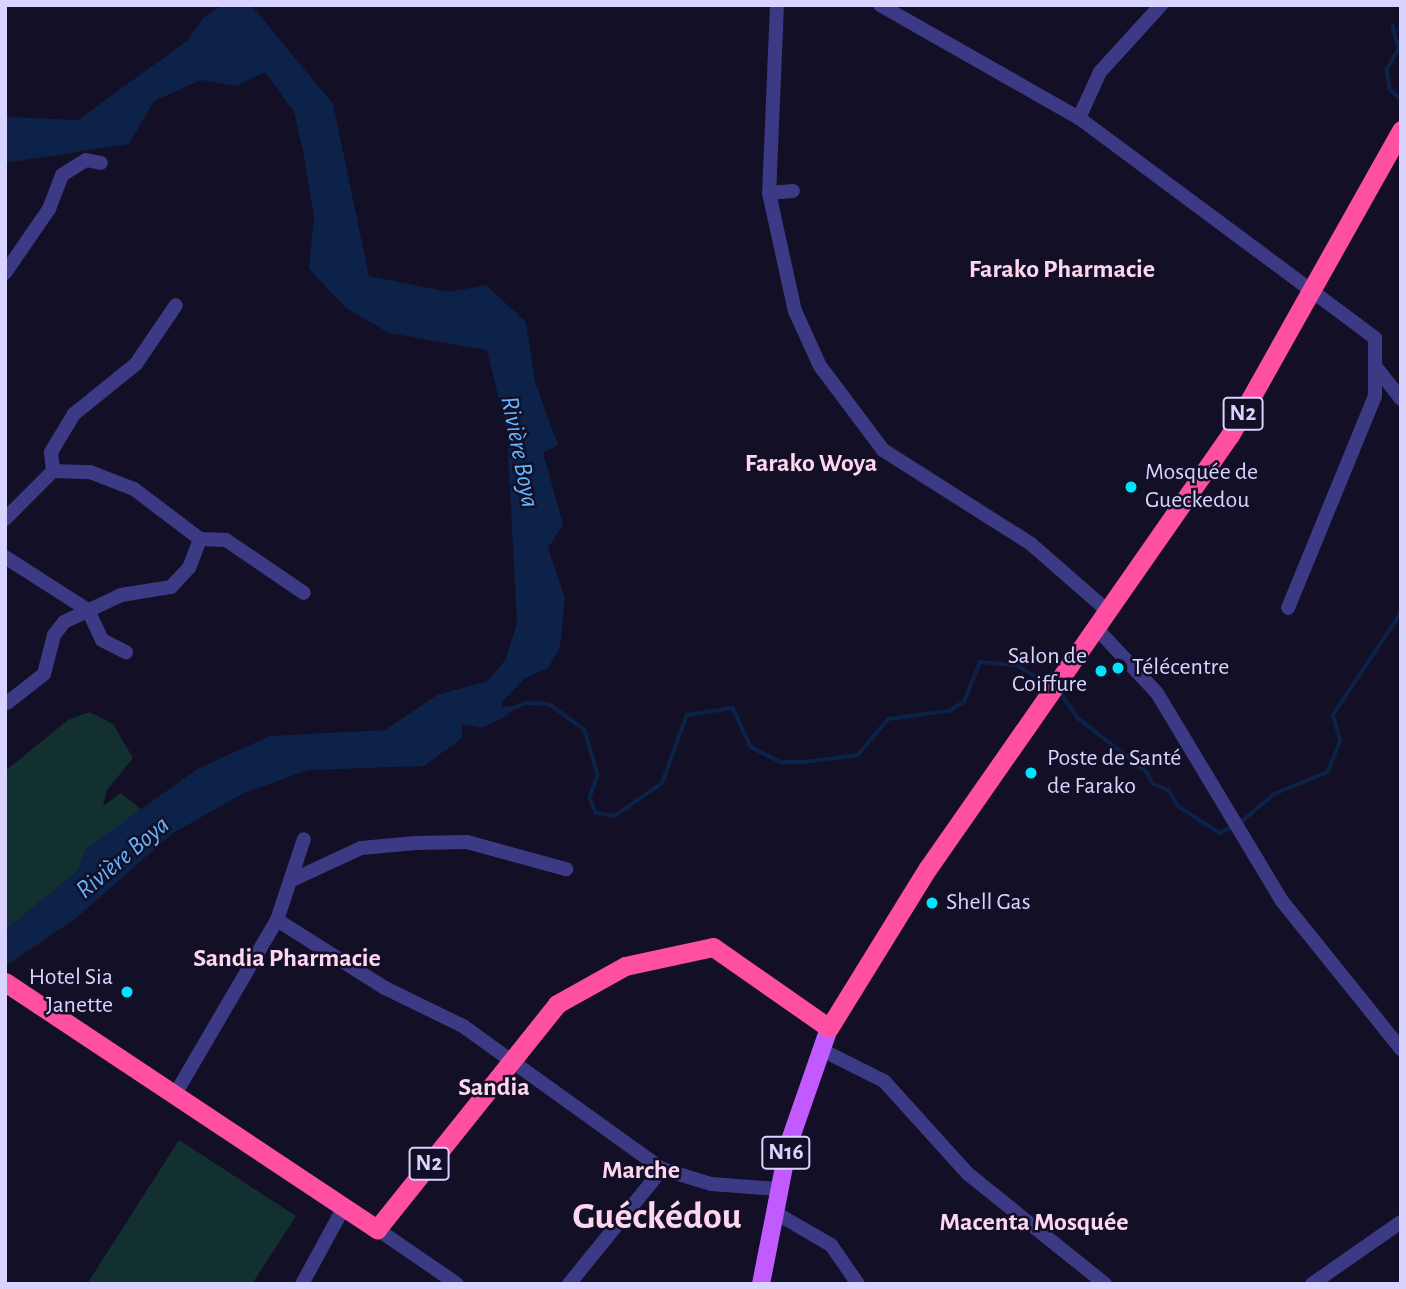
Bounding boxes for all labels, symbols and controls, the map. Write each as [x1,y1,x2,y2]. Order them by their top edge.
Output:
district label: Farako Pharmacie [969,254,1155,286]
water label: Rivière Boya [493,394,545,510]
road number: N2 [1222,394,1264,434]
district label: Farako Woya [745,448,877,480]
place label: Mosquée de Gueckedou [1145,459,1258,515]
marker: Mosquée de Gueckedou [1123,479,1139,495]
place label: Salon de Coiffure [1008,643,1087,699]
place label: Télécentre [1132,654,1229,682]
marker: Télécentre [1110,660,1126,676]
marker: Salon de Coiffure [1093,663,1109,679]
place label: Poste de Santé de Farako [1047,745,1181,801]
marker: Poste de Santé de Farako [1021,763,1041,783]
water label: Rivière Boya [70,810,176,906]
place label: Shell Gas [946,889,1031,917]
marker: Shell Gas [924,895,940,911]
district label: Sandia Pharmacie [193,943,381,975]
place label: Hotel Sia Janette [29,964,113,1020]
marker: Hotel Sia Janette [119,984,135,1000]
district label: Sandia [458,1072,530,1104]
road number: N16 [760,1134,812,1172]
road number: N2 [408,1144,450,1184]
district label: Marche [602,1155,680,1187]
district label: Guéckédou [572,1195,742,1241]
district label: Macenta Mosquée [940,1207,1128,1239]

